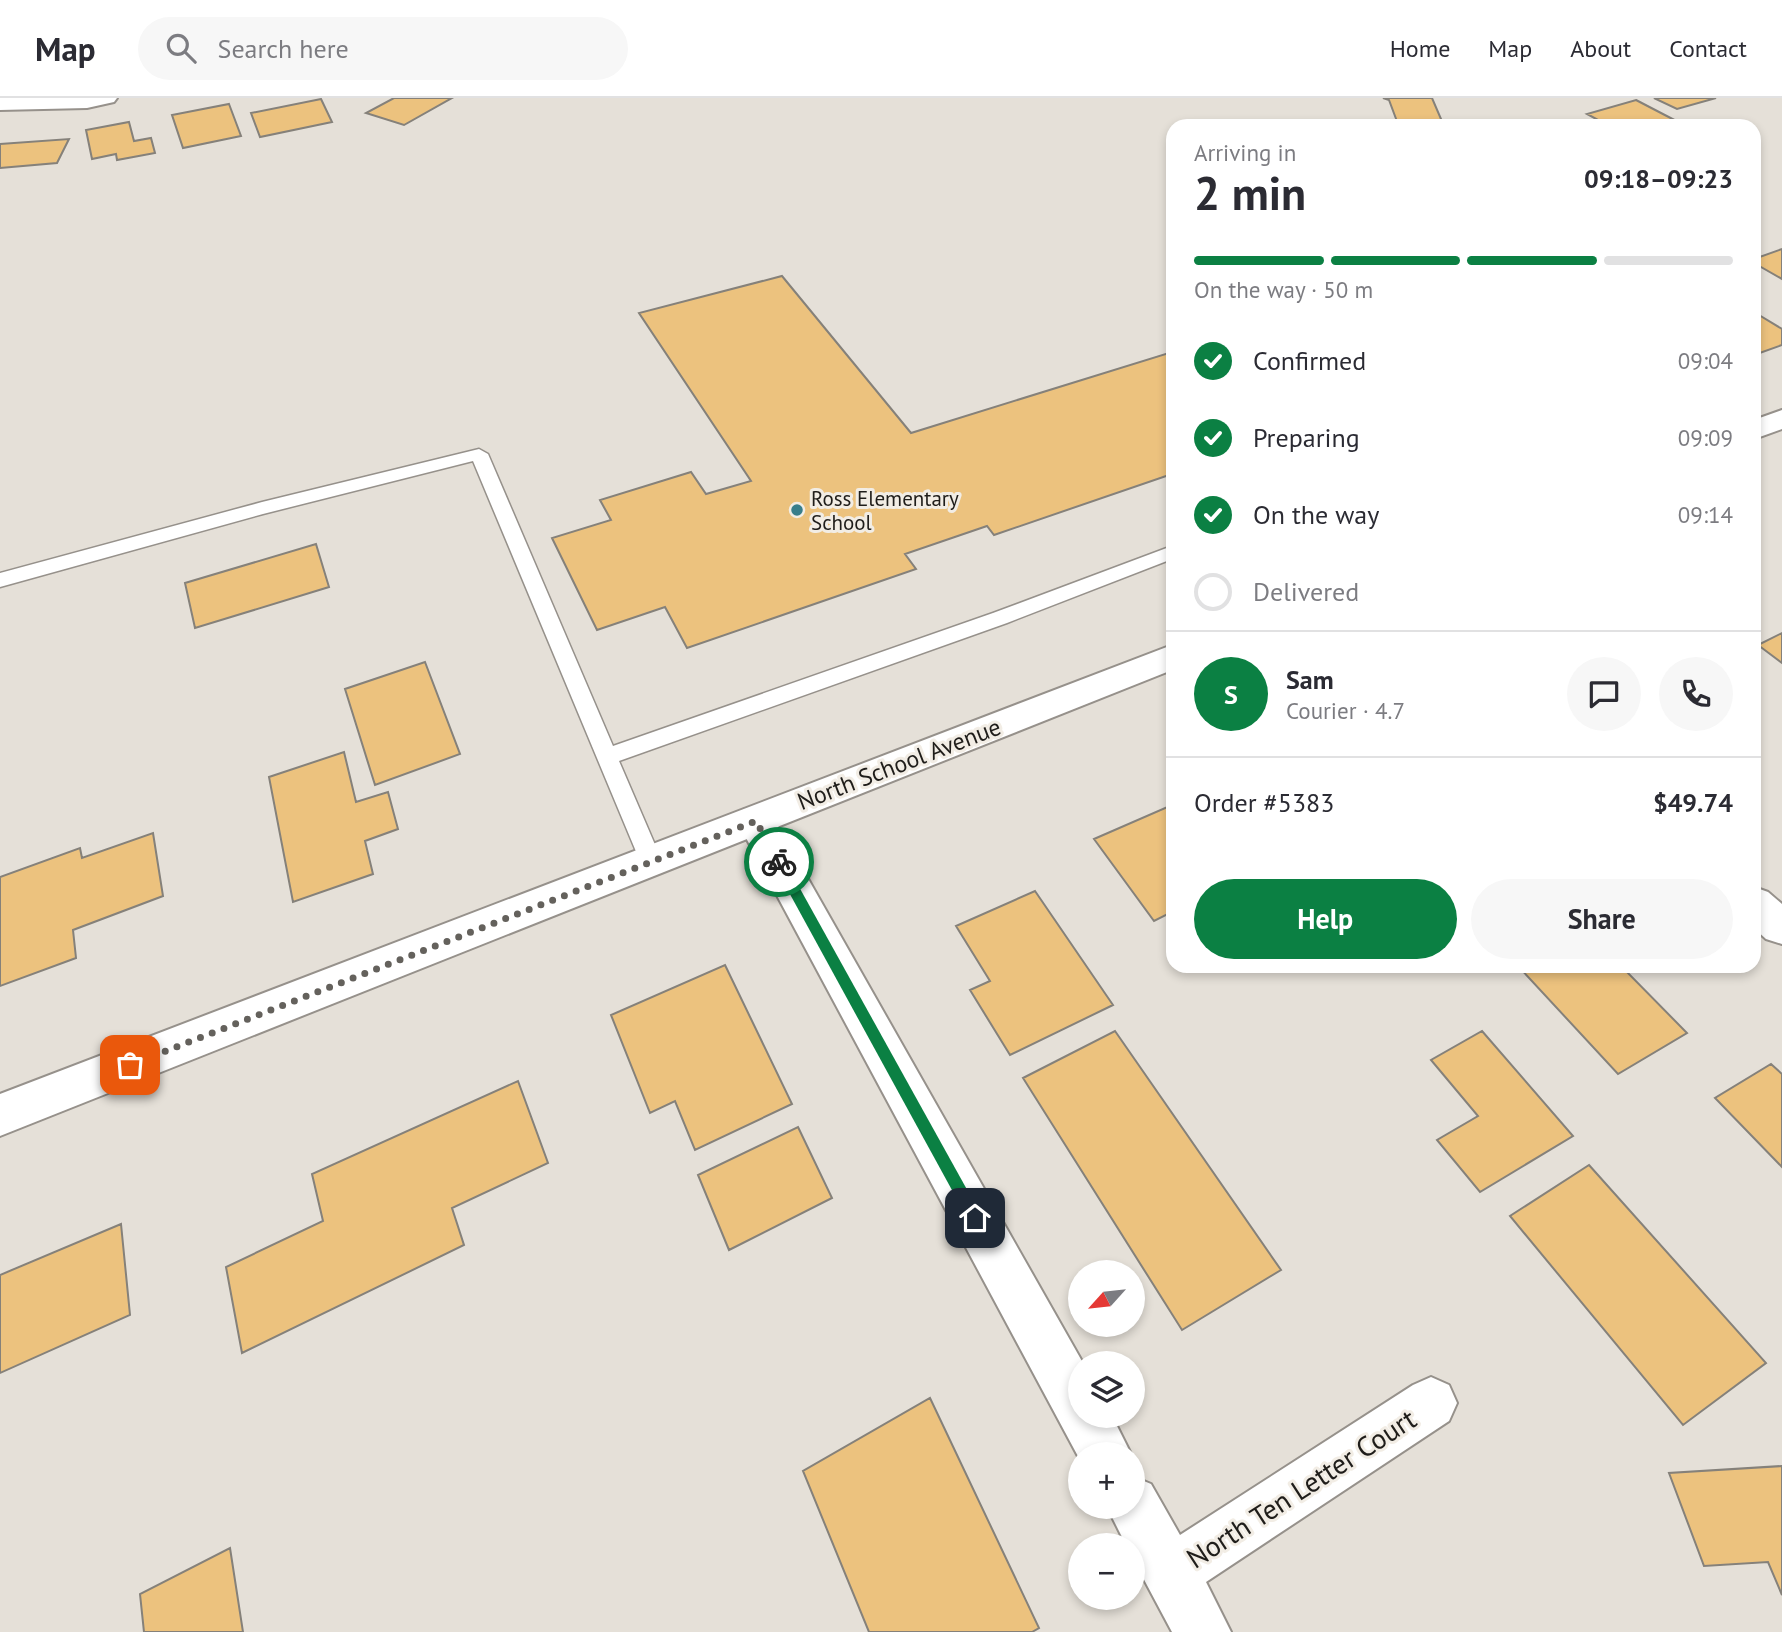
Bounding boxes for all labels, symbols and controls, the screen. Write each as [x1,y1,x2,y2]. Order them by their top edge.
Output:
search box [138,17,628,80]
text: Map [35,27,96,70]
icon: search [162,29,200,67]
text: Search here [218,32,349,65]
text: Home [1390,33,1450,64]
text: Map [1488,33,1532,64]
text: About [1570,33,1631,64]
text: Contact [1669,33,1747,64]
text: Arriving in [1194,138,1296,167]
text: 09:18–09:23 [1584,162,1733,195]
text: 2 min [1194,163,1306,223]
text: On the way · 50 m [1194,275,1373,304]
icon: check [1194,342,1232,380]
text: Confirmed [1253,344,1366,377]
text: 09:04 [1678,346,1733,375]
icon: check [1194,419,1232,457]
text: Preparing [1253,421,1360,454]
text: 09:09 [1678,423,1733,452]
place label: Ross Elementary School [811,485,959,536]
icon: check [1194,496,1232,534]
text: On the way [1253,498,1379,531]
text: 09:14 [1678,500,1733,529]
marker: Ross Elementary School [789,502,805,518]
text: Delivered [1253,575,1359,608]
button: chat [1567,657,1641,731]
button: phone [1659,657,1733,731]
text: Sam [1286,663,1334,696]
text: S [1224,678,1238,711]
text: Courier · 4.7 [1286,696,1405,725]
street label: North School Avenue [793,711,1005,817]
text: Order #5383 [1194,786,1334,819]
text: $49.74 [1653,786,1733,819]
courier [744,827,814,897]
icon: bike [760,843,798,881]
button: Help [1194,879,1457,959]
button: Share [1471,879,1733,959]
pin [100,1035,160,1095]
icon: bag [111,1046,149,1084]
pin [945,1188,1005,1248]
icon: home [956,1199,994,1237]
north arrow [1068,1260,1144,1337]
map controls [1068,1260,1145,1610]
button: layers [1068,1351,1145,1428]
street label: North Ten Letter Court [1179,1400,1423,1576]
button: + [1068,1442,1145,1519]
button: − [1068,1533,1145,1610]

